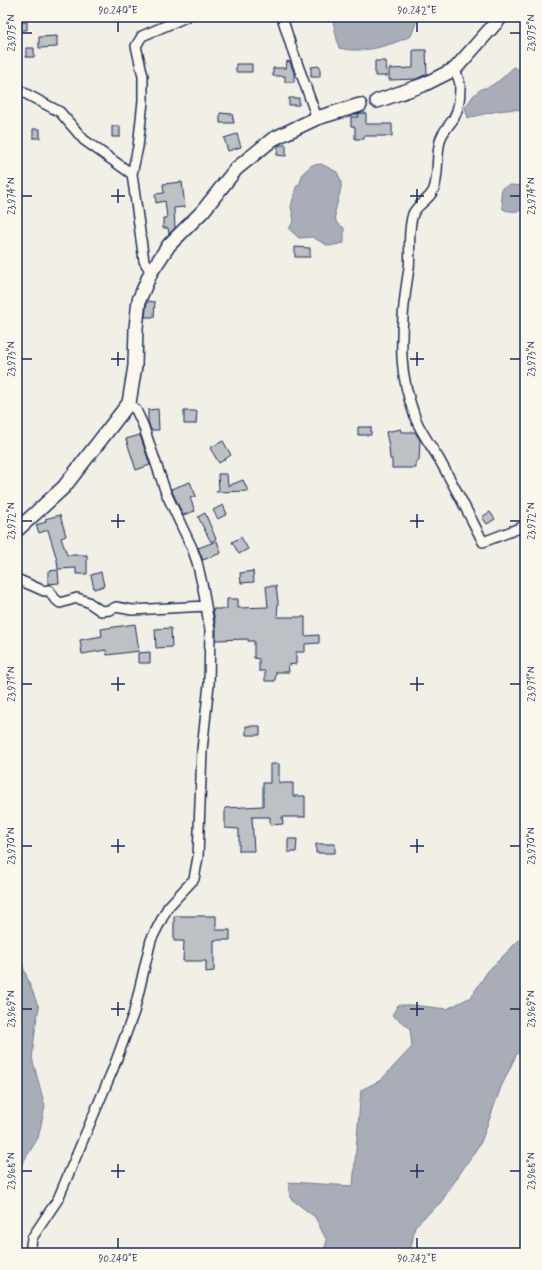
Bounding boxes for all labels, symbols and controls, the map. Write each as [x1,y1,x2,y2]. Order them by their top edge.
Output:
text: 90.240°E [98,4,138,18]
text: 90.242°E [397,4,437,18]
text: 23.975°N [5,14,19,52]
text: 23.975°N [525,14,539,52]
text: 23.974°N [5,177,19,215]
text: 23.974°N [525,177,539,215]
text: 23.973°N [5,341,19,377]
text: 23.973°N [525,341,539,377]
text: 23.972°N [5,502,19,540]
text: 23.972°N [525,502,539,540]
text: 23.971°N [5,666,19,702]
text: 23.971°N [525,666,539,702]
text: 23.970°N [5,827,19,865]
text: 23.970°N [525,827,539,865]
text: 23.969°N [5,990,19,1028]
text: 23.969°N [525,990,539,1028]
text: 23.968°N [5,1152,19,1190]
text: 23.968°N [525,1152,539,1190]
text: 90.240°E [98,1252,138,1266]
text: 90.242°E [397,1252,437,1266]

